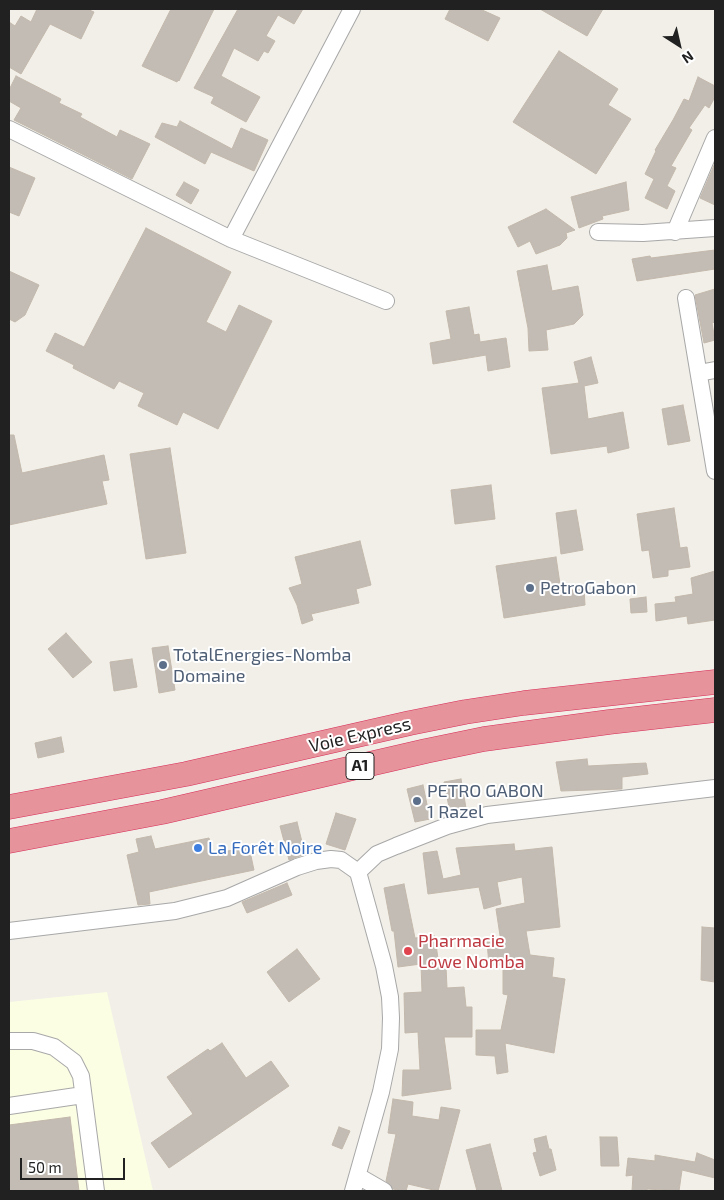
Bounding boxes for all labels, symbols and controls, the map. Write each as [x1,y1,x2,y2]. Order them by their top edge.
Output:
north arrow [654,20,704,70]
text: N [679,48,697,68]
place label: PetroGabon [540,577,636,599]
marker: PetroGabon [524,582,536,594]
place label: TotalEnergies-Nomba Domaine [173,644,351,686]
marker: TotalEnergies-Nomba Domaine [157,659,169,671]
street label: Voie Express [307,713,413,757]
road number: A1 [346,752,374,779]
place label: PETRO GABON 1 Razel [427,780,544,822]
marker: PETRO GABON 1 Razel [411,795,423,807]
place label: La Forêt Noire [208,837,322,859]
marker: La Forêt Noire [192,842,204,854]
place label: Pharmacie Lowe Nomba [418,930,525,972]
marker: Pharmacie Lowe Nomba [402,945,414,957]
scale bar [22,1148,128,1180]
text: 50 m [28,1158,62,1176]

